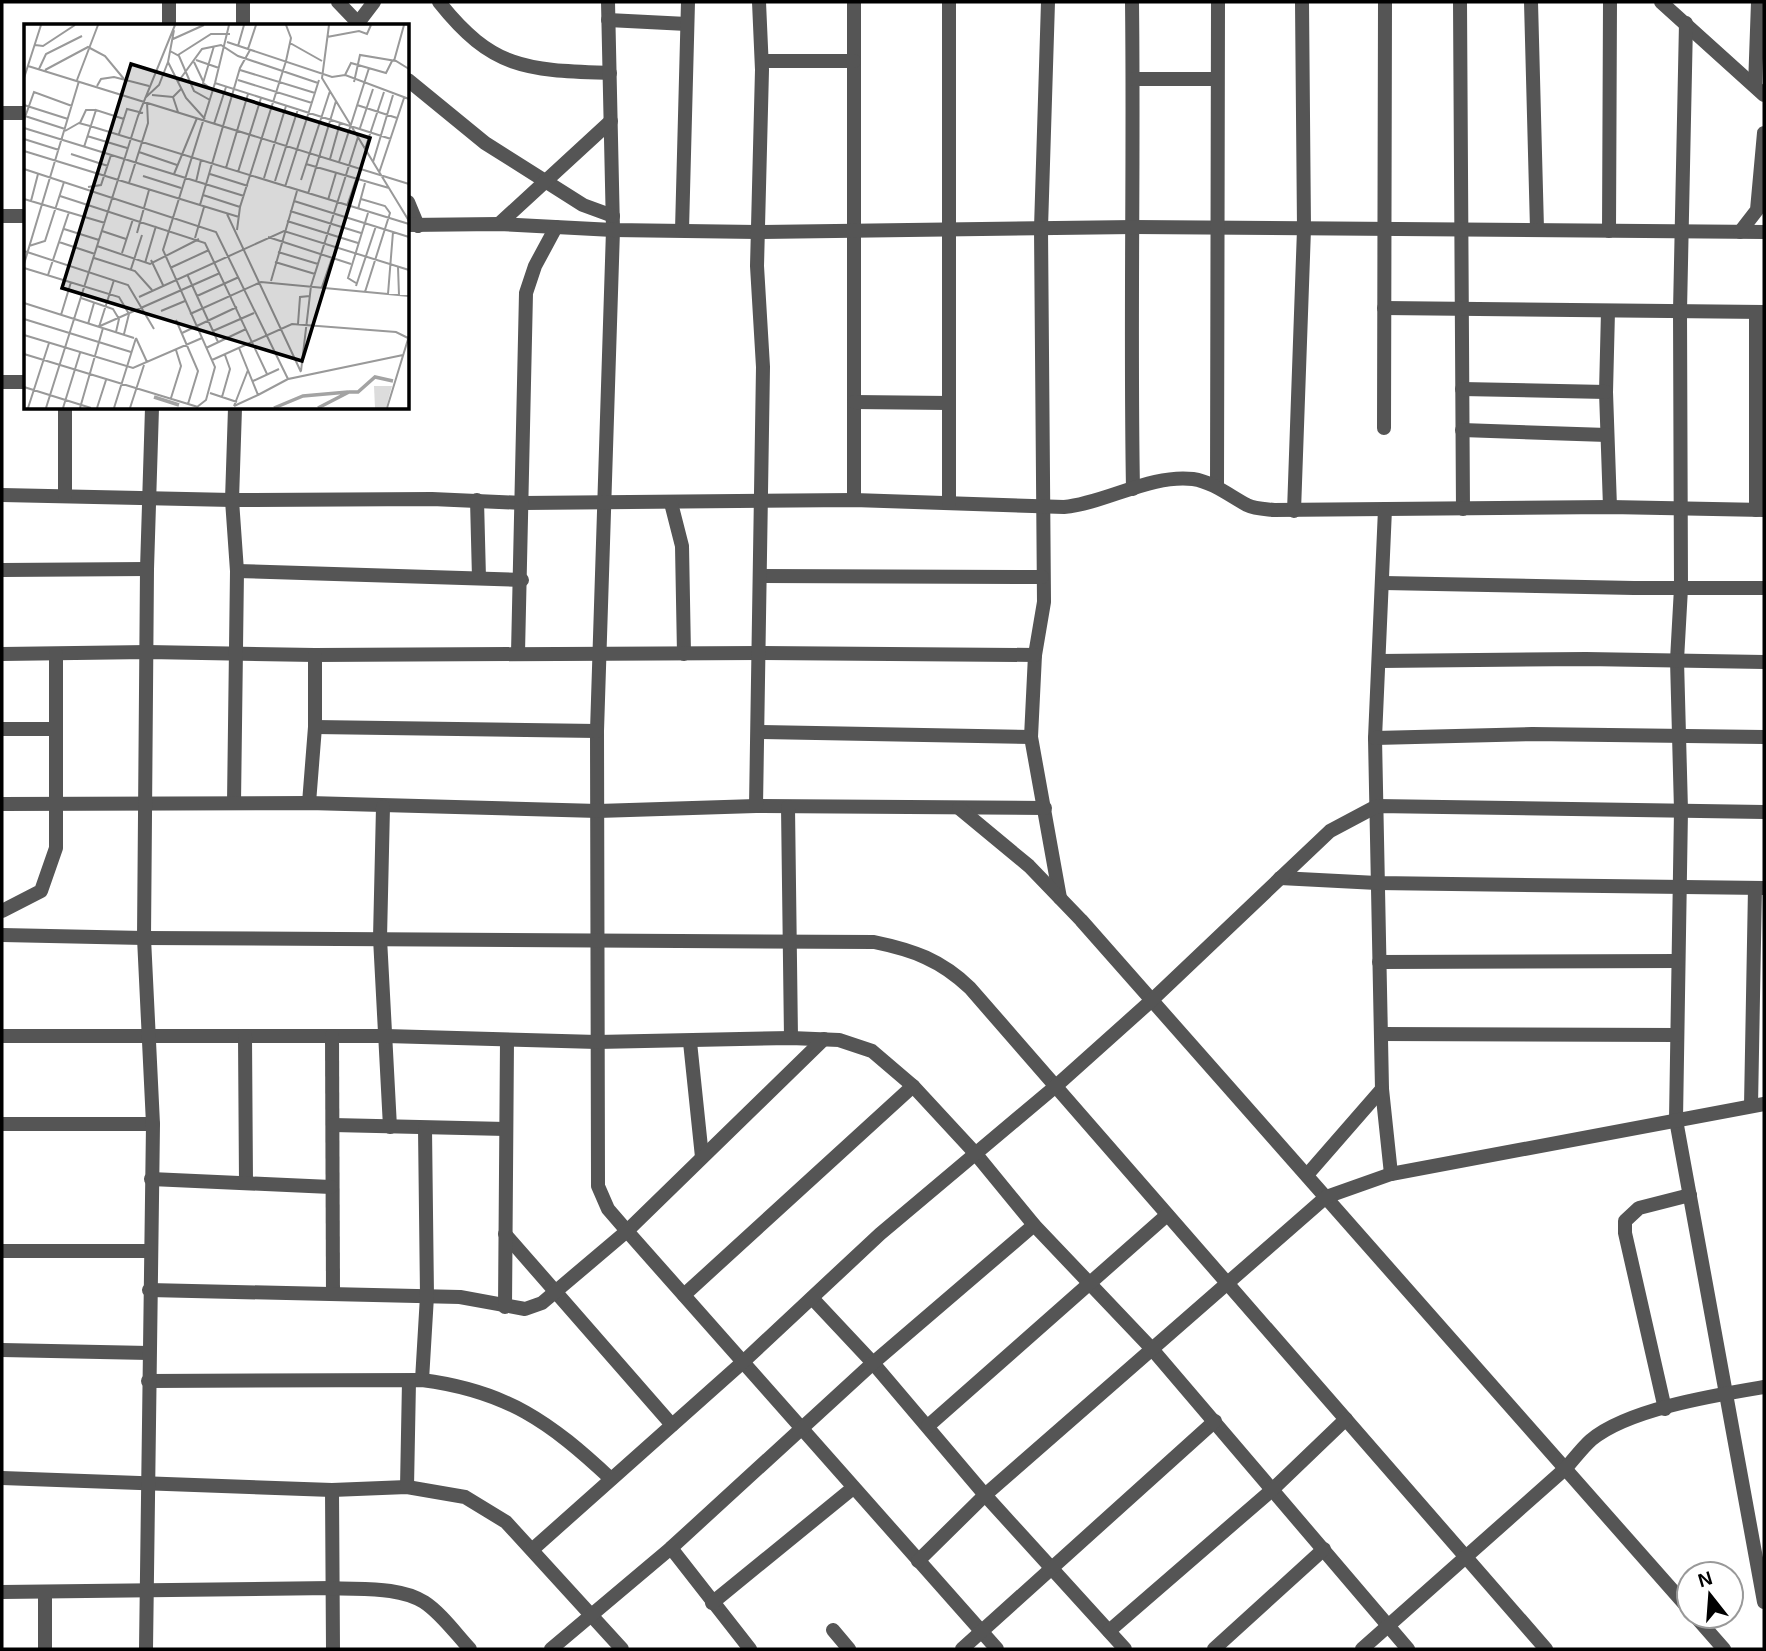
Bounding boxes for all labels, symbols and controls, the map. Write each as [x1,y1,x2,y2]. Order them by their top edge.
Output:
inset map [24,24,410,410]
north arrow [1675,1560,1745,1630]
text: N [1696,1567,1715,1591]

